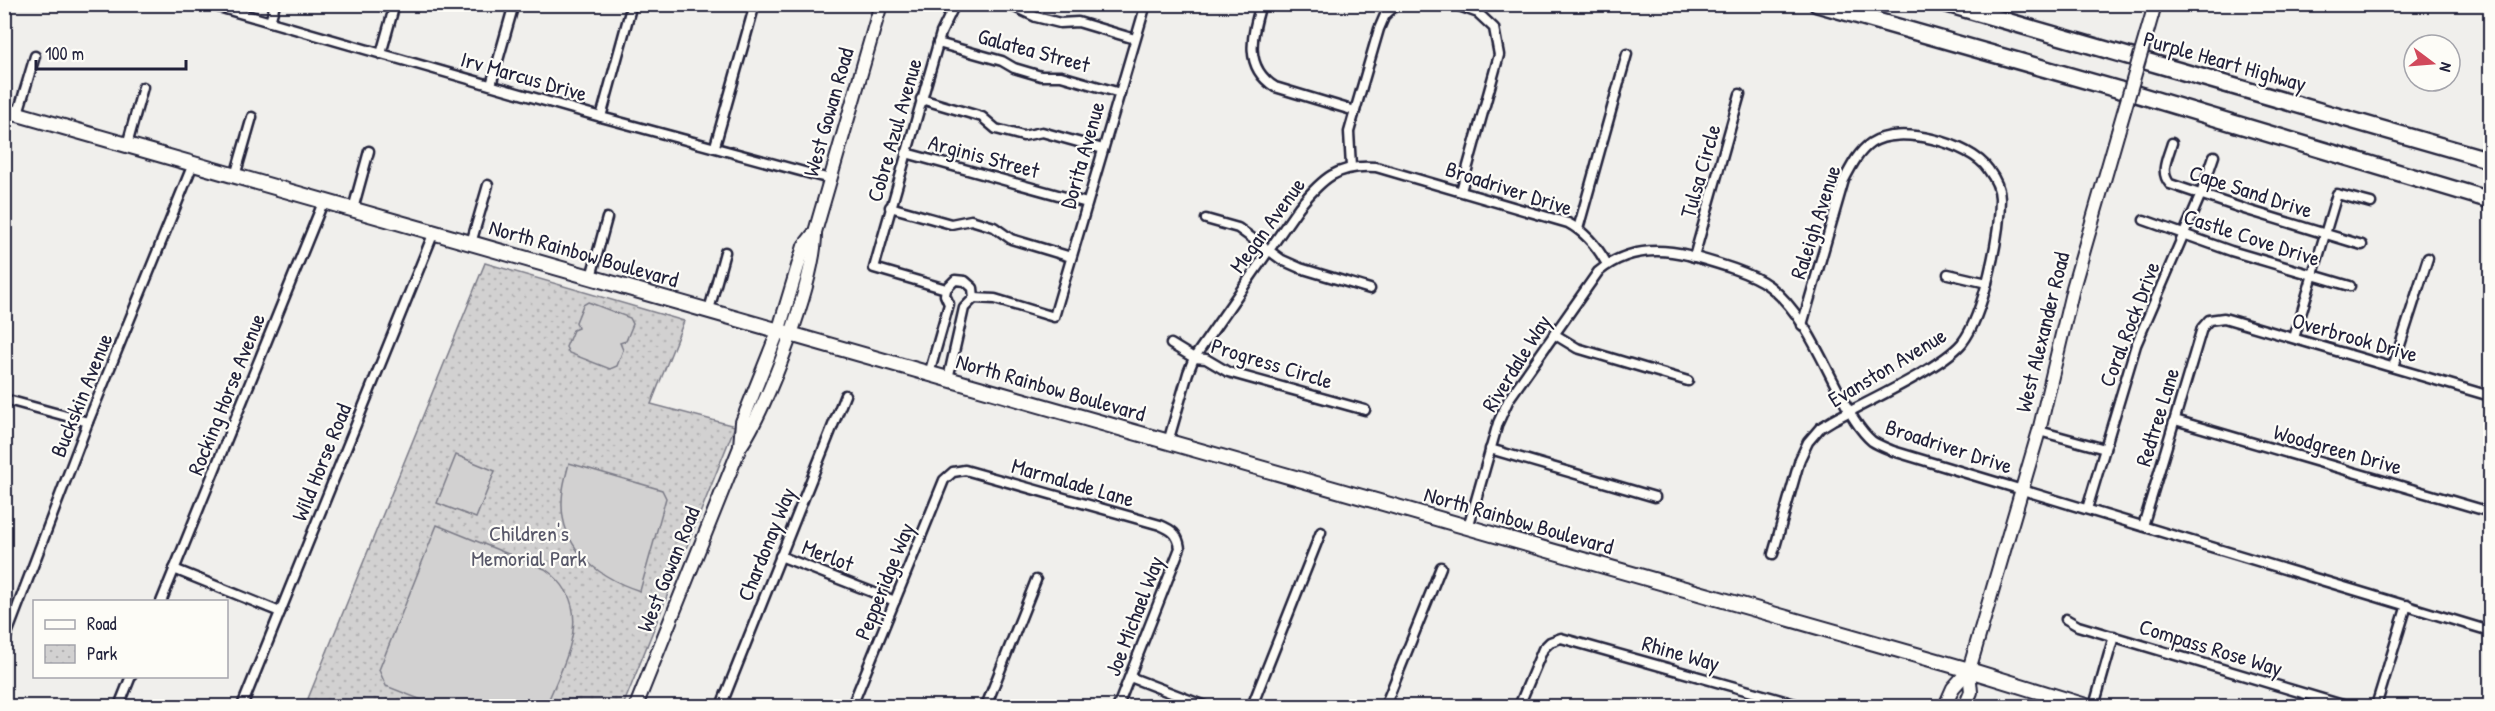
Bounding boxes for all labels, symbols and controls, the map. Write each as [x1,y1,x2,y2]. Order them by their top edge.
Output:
street label: Galatea Street [975,21,1094,79]
street label: Purple Heart Highway [2140,23,2310,99]
scale bar [36,33,186,71]
north arrow [2402,33,2462,93]
text: 100 m [45,41,84,66]
street label: Irv Marcus Drive [457,44,591,108]
street label: West Gowan Road [795,44,861,180]
street label: Cobre Azul Avenue [859,55,929,205]
text: N [2435,60,2458,75]
street label: Dorita Avenue [1052,98,1112,212]
street label: Tulsa Circle [1672,121,1728,221]
street label: Arginis Street [925,127,1043,185]
street label: Broadriver Drive [1442,153,1576,223]
street label: Cape Sand Drive [2186,157,2317,225]
street label: Raleigh Avenue [1782,161,1848,283]
street label: Megan Avenue [1222,171,1312,279]
street label: Castle Cove Drive [2180,201,2324,273]
street label: North Rainbow Boulevard [486,212,682,294]
street label: West Alexander Road [2008,248,2077,415]
street label: Coral Rock Drive [2091,257,2167,391]
street label: Overbrook Drive [2289,305,2421,369]
street label: Rocking Horse Avenue [180,308,272,479]
street label: Riverdale Way [1474,309,1558,417]
street label: Evanston Avenue [1822,320,1952,414]
street label: Buckskin Avenue [43,328,120,461]
street label: Progress Circle [1208,330,1337,396]
street label: North Rainbow Boulevard [953,346,1149,428]
street label: Redtree Lane [2128,364,2186,470]
street label: Wild Horse Road [284,399,358,525]
street label: Broadriver Drive [1882,411,2016,481]
street label: Woodgreen Drive [2270,416,2406,482]
street label: Marmalade Lane [1008,450,1138,514]
street label: North Rainbow Boulevard [1421,479,1617,561]
street label: Chardonay Way [730,483,802,605]
street label: West Gowan Road [629,501,707,636]
park label: Children's Memorial Park [471,518,587,573]
street label: Pepperidge Way [847,518,921,644]
street label: Merlot [798,532,858,579]
street label: Joe Michael Way [1097,552,1171,680]
legend [33,600,228,678]
text: Road [87,611,117,636]
street label: Compass Rose Way [2136,611,2286,683]
street label: Rhine Way [1639,628,1723,678]
text: Park [87,641,118,666]

